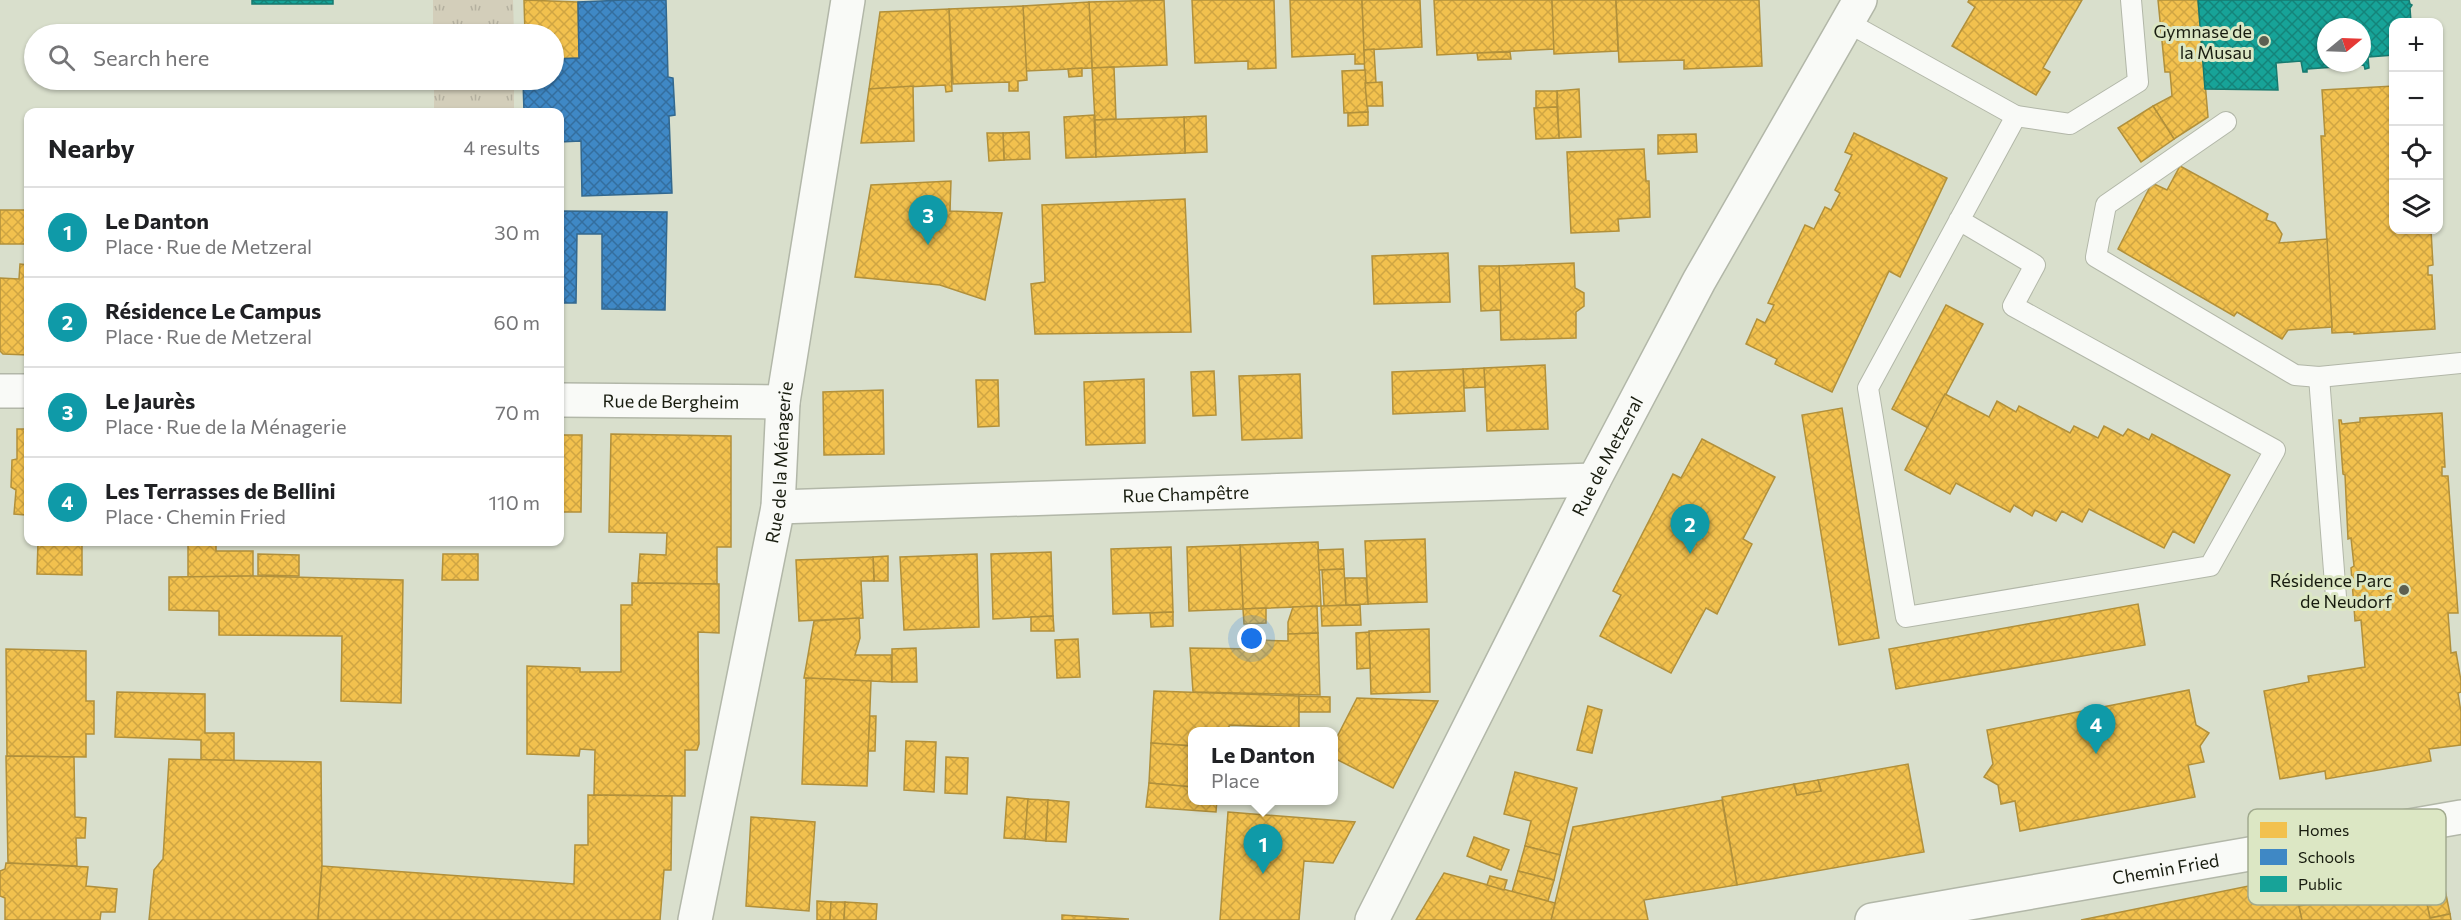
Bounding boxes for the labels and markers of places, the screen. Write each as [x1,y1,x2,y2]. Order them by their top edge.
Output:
place label: Gymnase de la Musau [2153,20,2252,63]
marker: Gymnase de la Musau [2257,34,2271,48]
pin: 3 [908,196,948,245]
pin: 2 [1670,504,1710,554]
place label: Résidence Parc de Neudorf [2270,569,2393,612]
marker: Résidence Parc de Neudorf [2397,583,2411,597]
pin: 4 [2076,704,2116,754]
pin: 1 [1244,824,1282,874]

